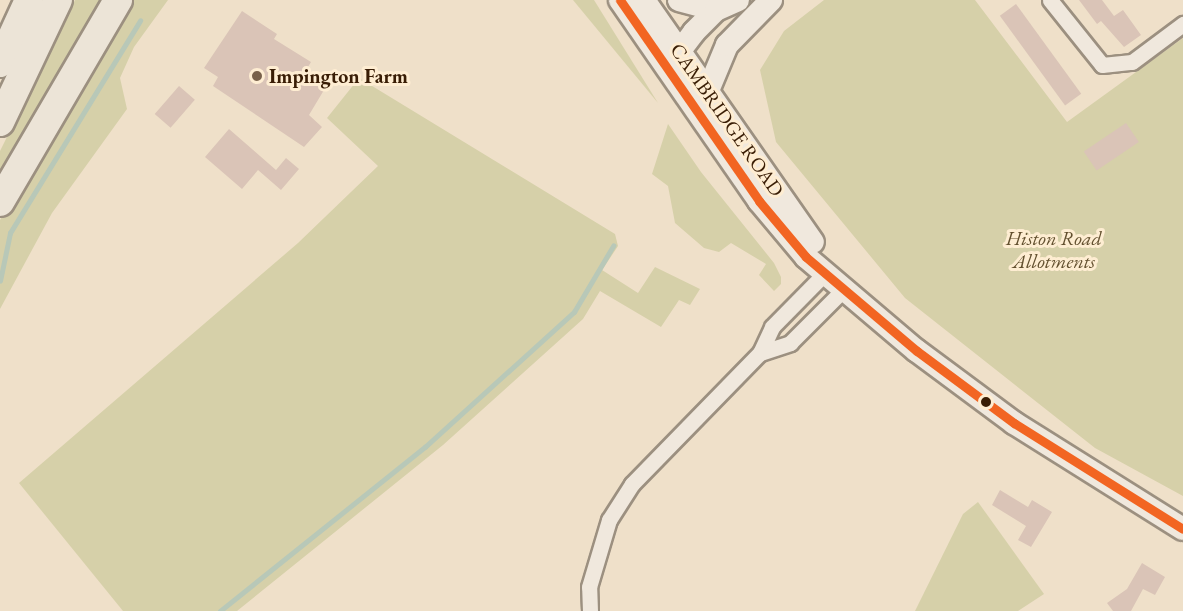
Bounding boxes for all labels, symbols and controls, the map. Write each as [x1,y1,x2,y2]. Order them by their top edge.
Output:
street label: CAMBRIDGE ROAD [665,39,789,201]
place label: Impington Farm [269,64,408,88]
marker: Impington Farm [250,69,264,83]
park label: Histon Road Allotments [1006,227,1102,274]
unlabelled marker [980,396,992,408]

